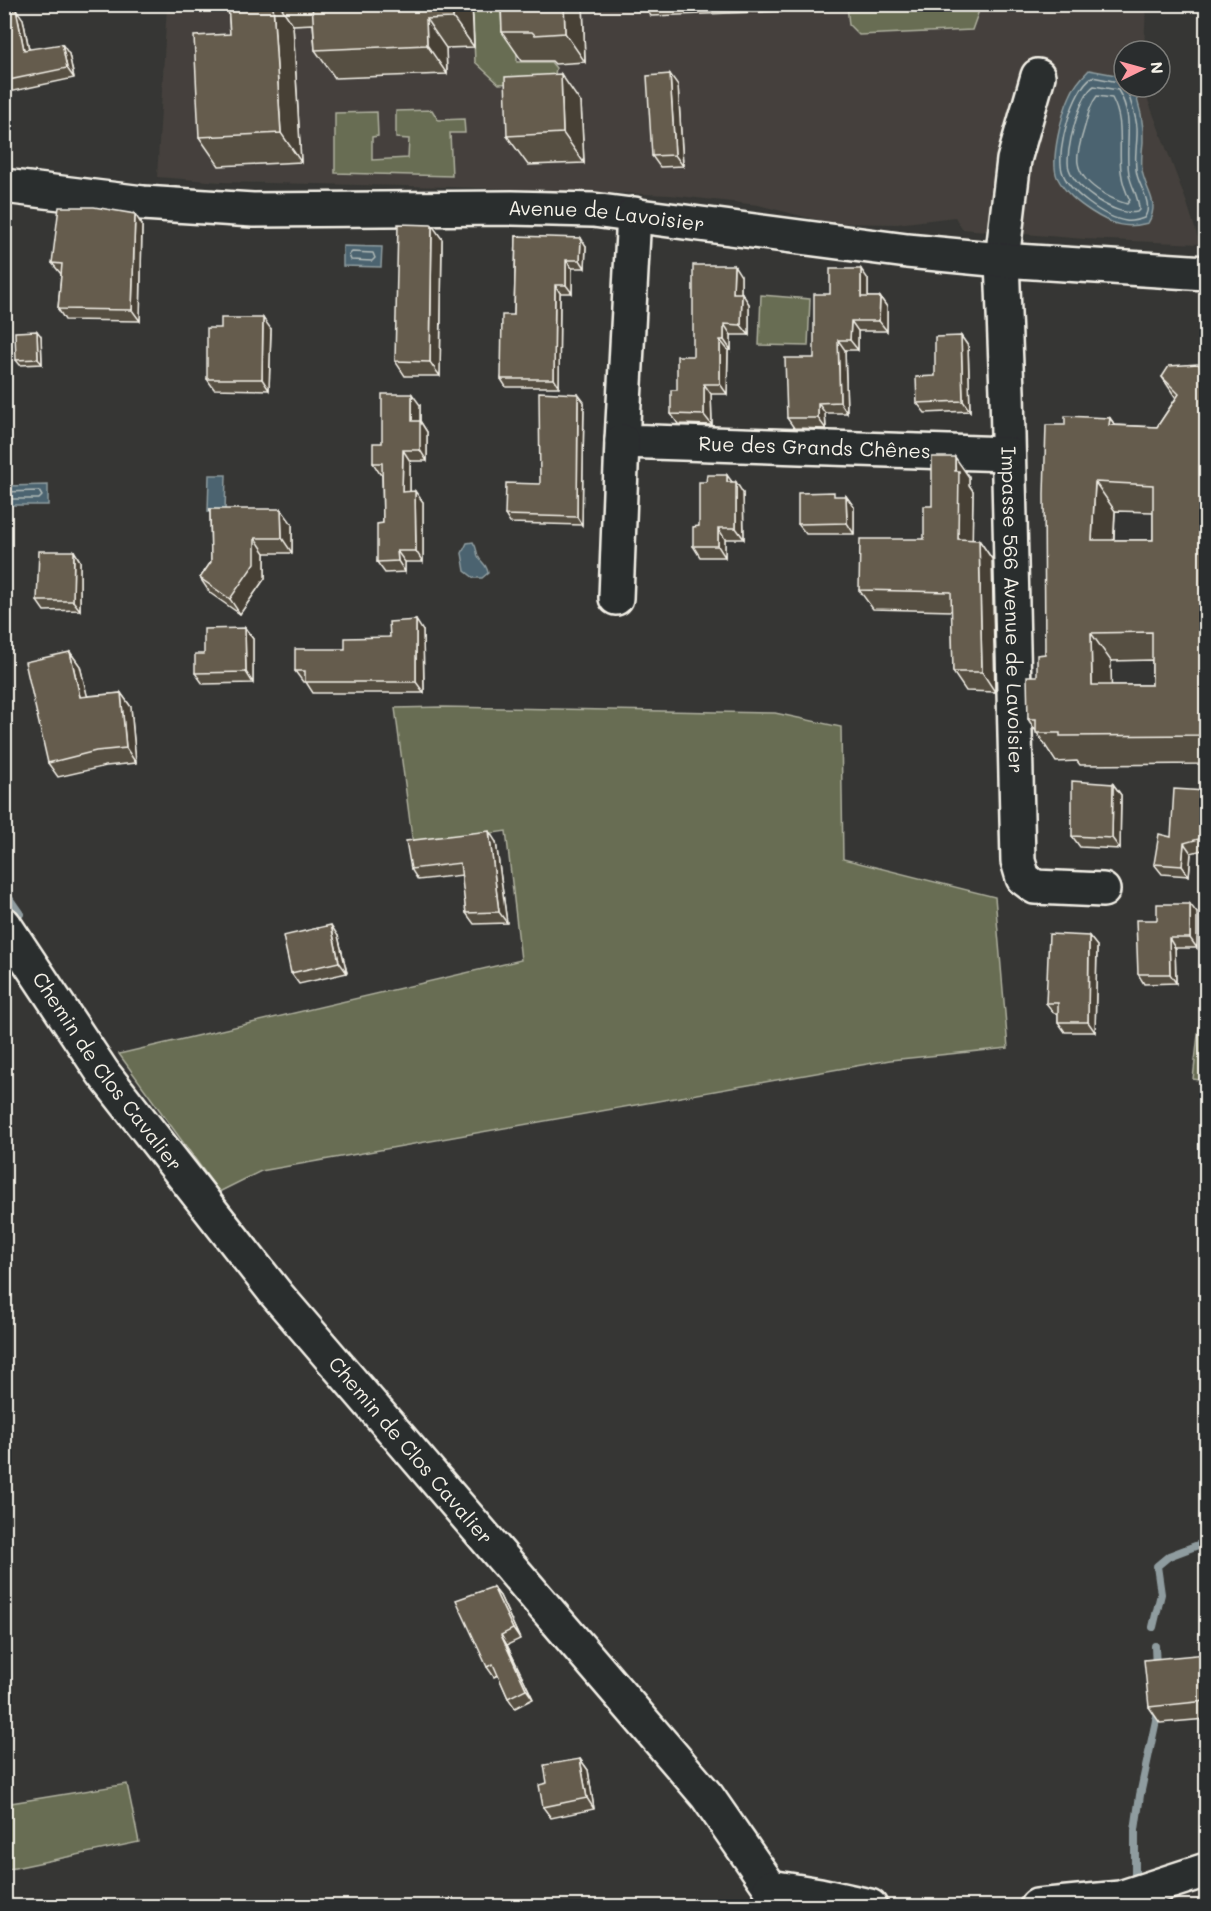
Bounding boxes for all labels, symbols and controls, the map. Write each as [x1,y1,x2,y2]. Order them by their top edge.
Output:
north arrow [1112,39,1172,99]
text: N [1146,61,1168,75]
street label: Avenue de Lavoisier [508,194,706,236]
street label: Rue des Grands Chênes [698,430,931,463]
street label: Impasse 566 Avenue de Lavoisier [996,446,1030,774]
street label: Chemin de Clos Cavalier [27,966,189,1176]
street label: Chemin de Clos Cavalier [323,1351,499,1549]

